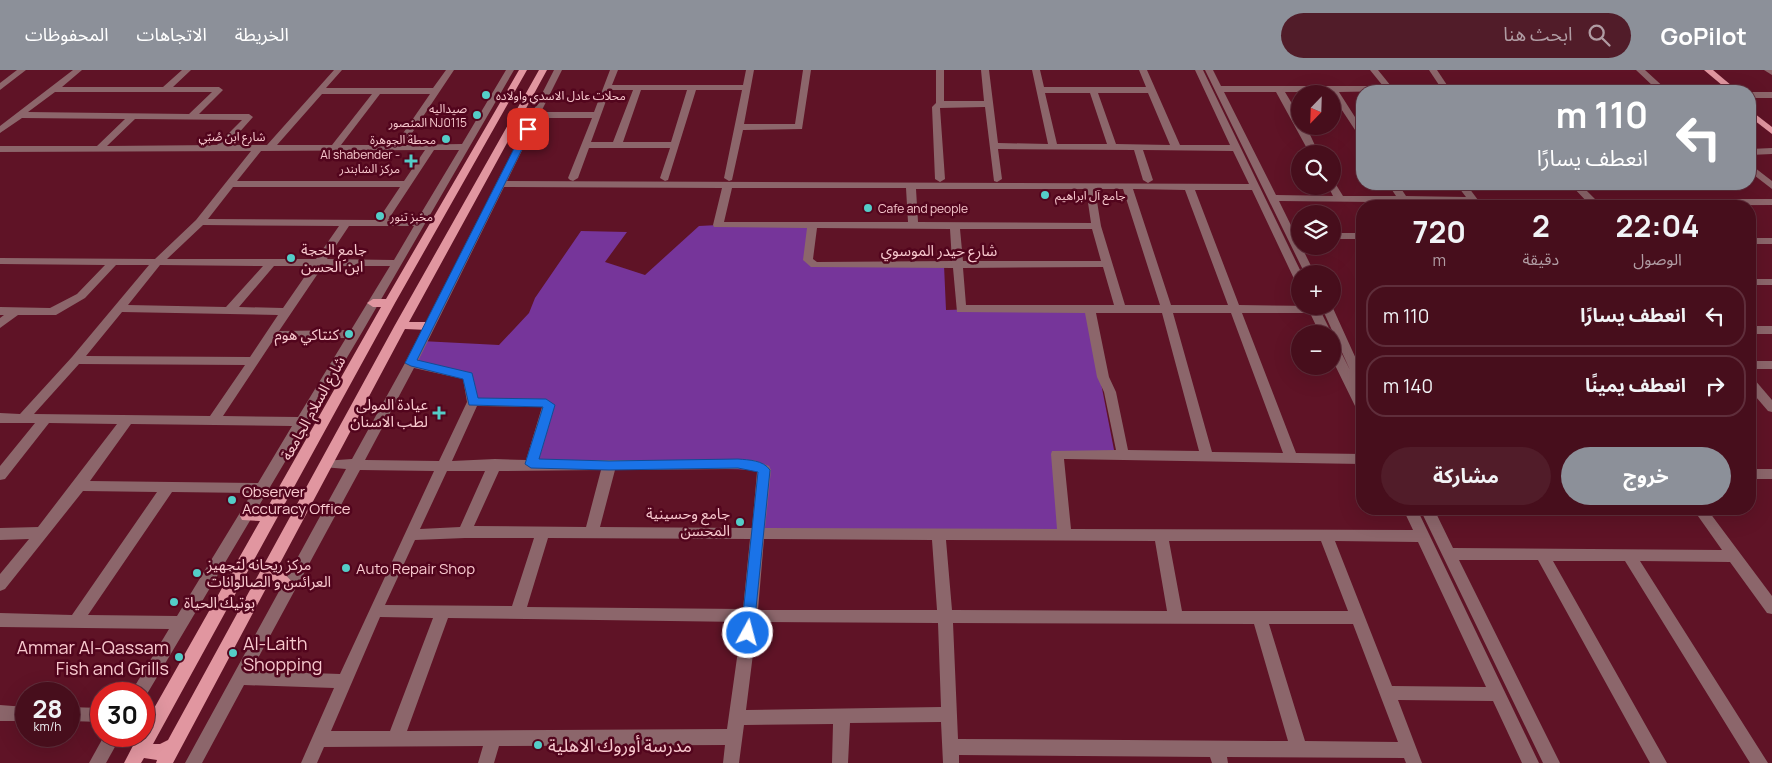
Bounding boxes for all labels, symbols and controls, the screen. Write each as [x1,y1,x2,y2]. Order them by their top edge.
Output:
search box [1281,13,1631,58]
text: GoPilot [1661,19,1747,52]
text: ابحث هنا [1503,21,1573,47]
icon: search [1585,21,1613,49]
text: المحفوظات [25,22,109,46]
text: الاتجاهات [137,22,207,46]
text: الخريطة [235,22,289,46]
north arrow [1291,85,1341,135]
map controls [1291,85,1341,375]
place label: محلات عادل الاسدي واولاده [496,87,626,105]
marker: محلات عادل الاسدي واولاده [480,89,492,101]
text: 110 m [1556,91,1648,139]
place label: صيداليه المنصور NJ0115 [388,100,467,131]
icon: left [1666,105,1731,170]
pin [507,108,549,150]
marker: صيداليه المنصور NJ0115 [471,109,483,121]
icon: arrive [514,115,542,143]
street label: شارع ابن صُبّي [199,128,265,146]
place label: محطة الجوهرة [370,131,436,148]
marker: محطة الجوهرة [440,133,452,145]
text: انعطف يسارًا [1537,143,1648,173]
button: search [1291,145,1341,195]
place label: Al shabender - مركز الشابندر [320,146,400,177]
marker: Al shabender - مركز الشابندر [404,154,418,168]
place label: جامع آل ابراهيم [1055,187,1126,205]
marker: جامع آل ابراهيم [1039,189,1051,201]
place label: Cafe and people [878,200,968,217]
marker: Cafe and people [862,202,874,214]
button: layers [1291,205,1341,255]
text: 2 [1532,205,1550,246]
text: 22:04 [1616,205,1700,246]
place label: مخبز تنور [389,208,433,225]
marker: مخبز تنور [374,210,386,222]
text: 720 [1413,211,1466,252]
place label: جامع الحجة ابن الحسن [301,239,367,277]
street label: شارع حيدر الموسوي [881,240,998,263]
text: دقيقة [1523,248,1559,270]
text: الوصول [1633,248,1682,270]
text: m [1433,249,1446,271]
marker: جامع الحجة ابن الحسن [285,252,297,264]
button: + [1291,265,1341,315]
text: انعطف يسارًا [1580,302,1686,328]
icon: left [1701,302,1729,330]
text: 110 m [1383,303,1429,329]
place label: كنتاكي هوم [275,324,340,346]
button: − [1291,325,1341,375]
marker: كنتاكي هوم [343,328,355,340]
street label: شارع السلام الجامعة [276,352,352,465]
text: انعطف يمينًا [1585,372,1686,398]
icon: right [1701,372,1729,400]
text: 140 m [1383,373,1433,399]
place label: عيادة المولى لطب الاسنان [350,394,428,432]
marker: عيادة المولى لطب الاسنان [432,406,446,420]
button: مشاركة [1381,447,1551,505]
button: خروج [1561,447,1731,505]
place label: Observer Accuracy Office [242,481,351,519]
marker: Observer Accuracy Office [226,494,238,506]
place label: جامع وحسينية المحسن [646,503,730,541]
marker: جامع وحسينية المحسن [734,516,746,528]
place label: مركز ريحانه لتجهيز العرائس و الصالوانات [206,554,331,592]
place label: Auto Repair Shop [356,558,475,579]
marker: Auto Repair Shop [340,562,352,574]
marker: مركز ريحانه لتجهيز العرائس و الصالوانات [191,567,203,579]
place label: بوتيك الحياة [184,592,255,613]
marker: بوتيك الحياة [168,596,180,608]
position arrow [721,606,773,658]
place label: Al-Laith Shopping [243,631,322,676]
place label: Ammar Al-Qassam Fish and Grills [17,635,169,680]
marker: Al-Laith Shopping [227,647,239,659]
marker: Ammar Al-Qassam Fish and Grills [173,651,185,663]
speed limit sign: 30 [90,682,155,747]
text: 28 [32,691,63,726]
text: km/h [34,718,61,735]
place label: مدرسة أوروك الاهلية [548,733,692,757]
marker: مدرسة أوروك الاهلية [532,739,544,751]

